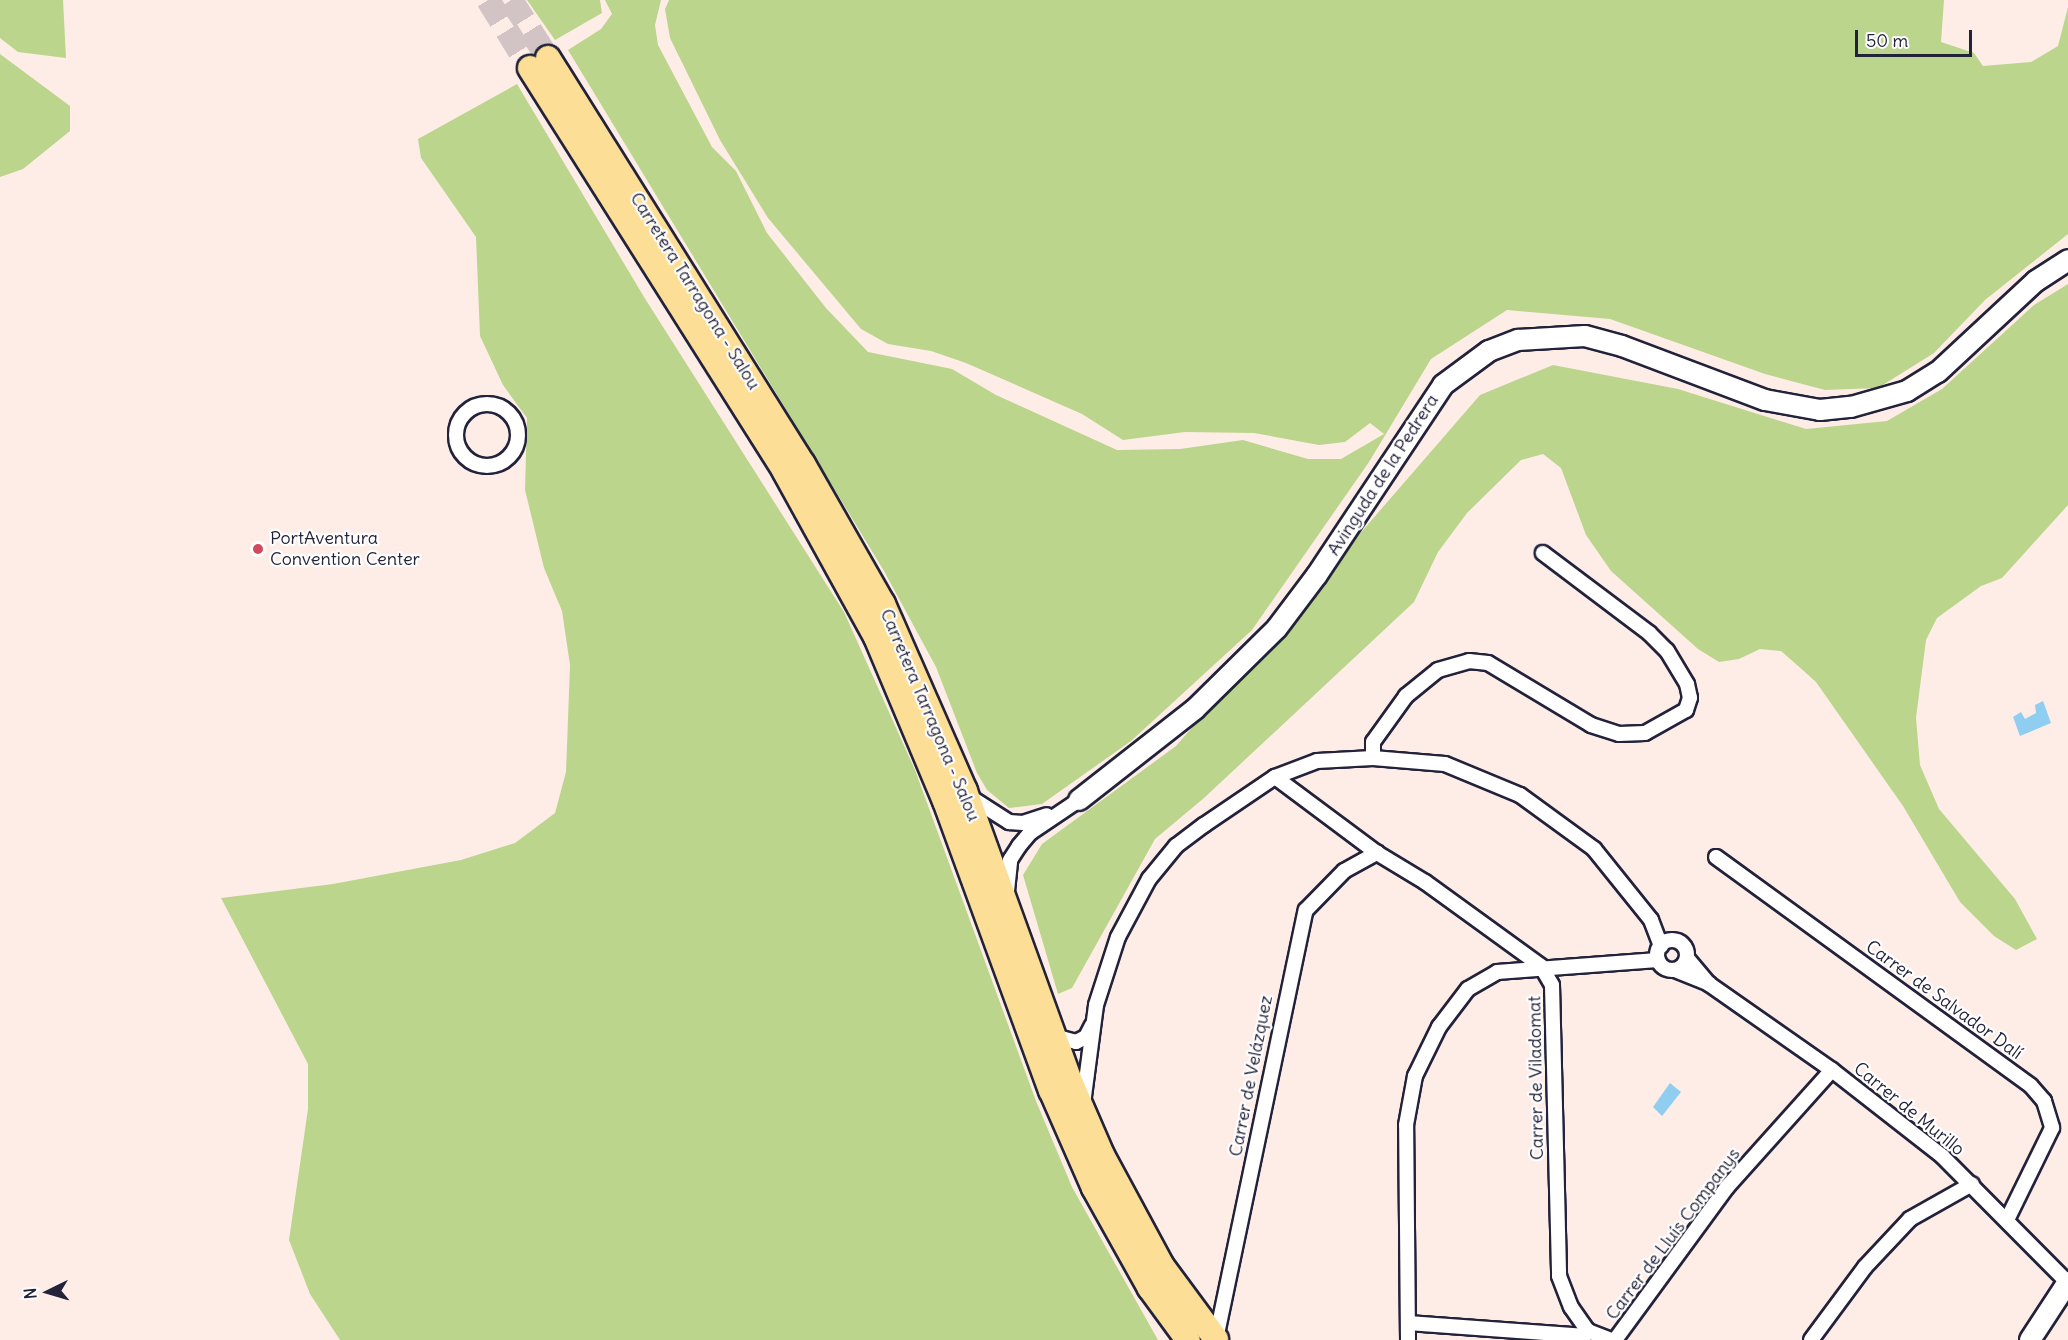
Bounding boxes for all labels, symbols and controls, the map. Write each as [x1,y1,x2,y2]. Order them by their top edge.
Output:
scale bar [1858,18,1975,56]
text: 50 m [1866,29,1908,52]
street label: Carretera Tarragona - Salou [625,188,765,394]
street label: Avinguda de la Pedrera [1323,390,1443,560]
place label: PortAventura Convention Center [270,528,420,570]
marker: PortAventura Convention Center [251,542,265,556]
street label: Carretera Tarragona - Salou [875,606,985,824]
street label: Carrer de Salvador Dalí [1861,936,2027,1064]
street label: Carrer de Velázquez [1225,994,1277,1158]
street label: Carrer de Viladomat [1524,996,1548,1160]
street label: Carrer de Murillo [1849,1058,1969,1160]
street label: Carrer de Lluís Companys [1601,1144,1745,1324]
north arrow [18,1262,78,1322]
text: N [20,1287,41,1300]

